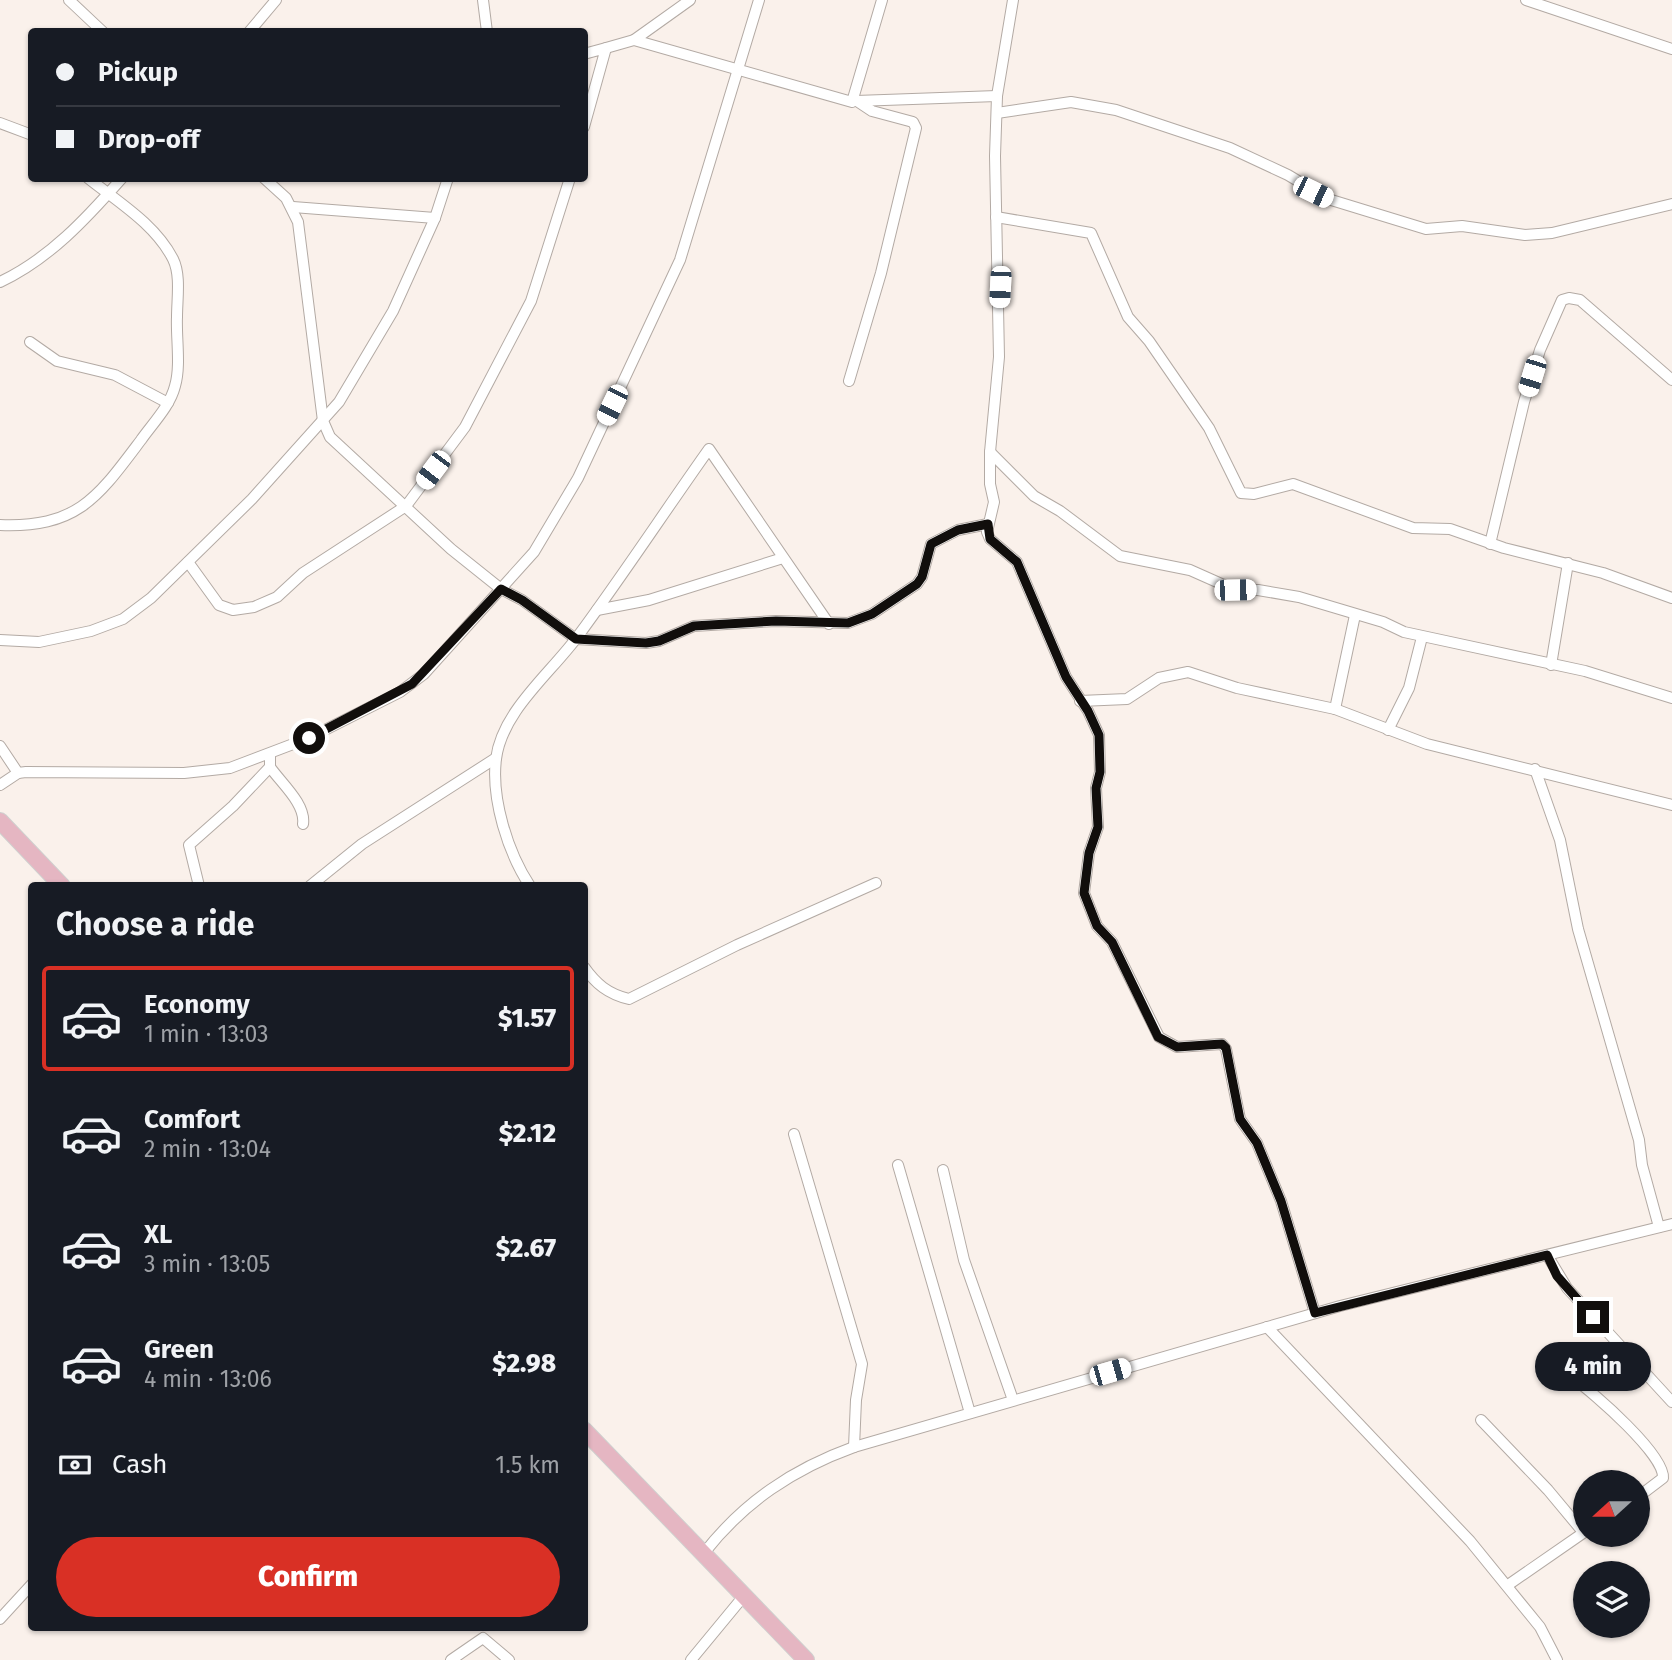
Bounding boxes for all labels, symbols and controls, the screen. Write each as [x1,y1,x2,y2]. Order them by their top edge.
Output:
text: Pickup [98,57,178,88]
text: Drop-off [98,124,200,155]
car [1290,173,1337,211]
car [989,265,1012,309]
car [1516,353,1549,399]
car [594,382,631,428]
car [412,447,455,493]
car [1214,579,1257,601]
route start [293,722,325,754]
text: Choose a ride [56,905,254,943]
icon: car [60,987,123,1050]
text: Economy [144,989,250,1020]
text: $1.57 [498,1003,556,1034]
text: 1 min · 13:03 [144,1020,268,1048]
icon: car [60,1102,123,1165]
text: Comfort [144,1104,240,1135]
text: $2.12 [499,1118,556,1149]
text: 2 min · 13:04 [144,1135,271,1163]
icon: car [60,1217,123,1280]
text: XL [144,1219,172,1250]
text: $2.67 [496,1233,556,1264]
text: 3 min · 13:05 [144,1250,270,1278]
route end [1577,1301,1609,1333]
icon: car [60,1332,123,1395]
text: Green [144,1334,214,1365]
callout: 4 min [1535,1342,1651,1390]
text: $2.98 [492,1348,556,1379]
text: 4 min [1564,1352,1622,1380]
car [1087,1356,1134,1388]
text: 4 min · 13:06 [144,1365,272,1393]
icon: cash [56,1446,94,1484]
text: Cash [112,1449,168,1480]
text: 1.5 km [495,1451,560,1479]
north arrow [1573,1470,1650,1547]
map controls [1573,1470,1650,1638]
button: Confirm [56,1537,560,1617]
button: layers [1573,1561,1650,1638]

